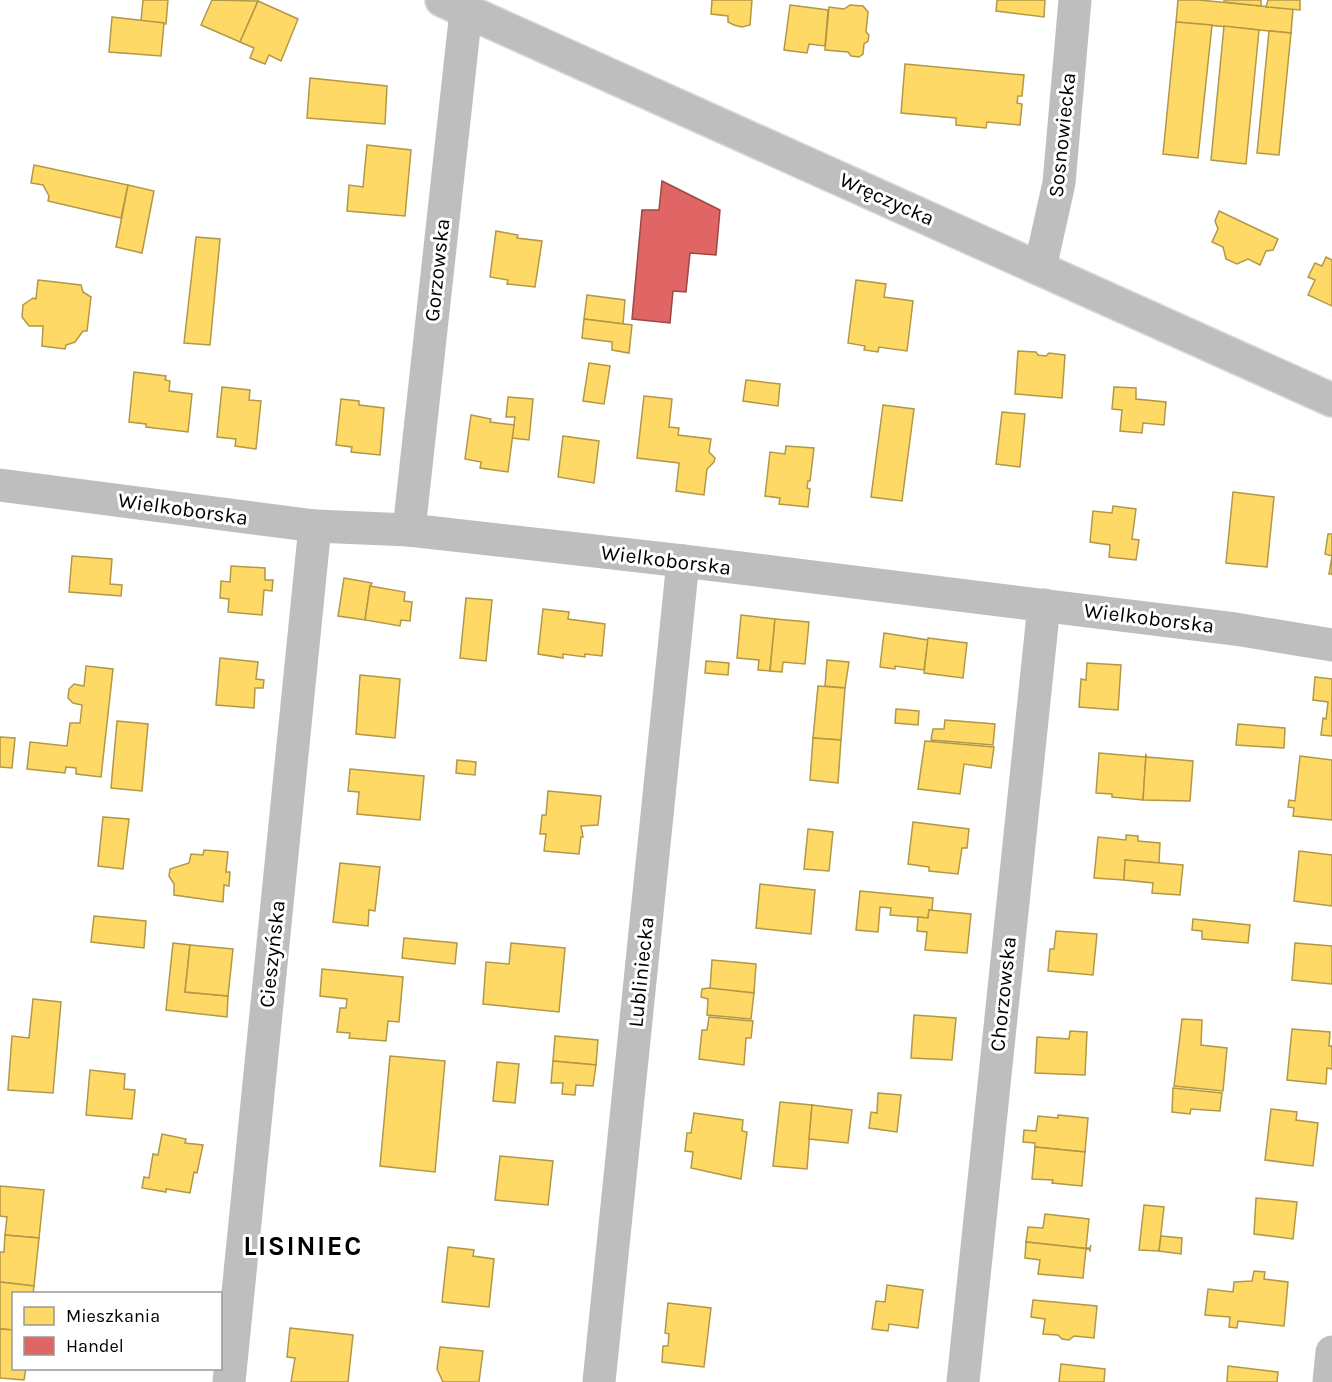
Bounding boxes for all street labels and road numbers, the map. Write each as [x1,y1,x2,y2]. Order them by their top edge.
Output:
street label: Sosnowiecka [1043,71,1081,199]
street label: Wręczycka [836,167,938,231]
street label: Gorzowska [420,217,454,323]
street label: Wielkoborska [116,488,250,530]
street label: Wielkoborska [600,540,732,580]
street label: Wielkoborska [1083,598,1215,638]
street label: Cieszyńska [254,899,290,1009]
street label: Lubliniecka [623,916,659,1028]
street label: Chorzowska [985,935,1021,1053]

